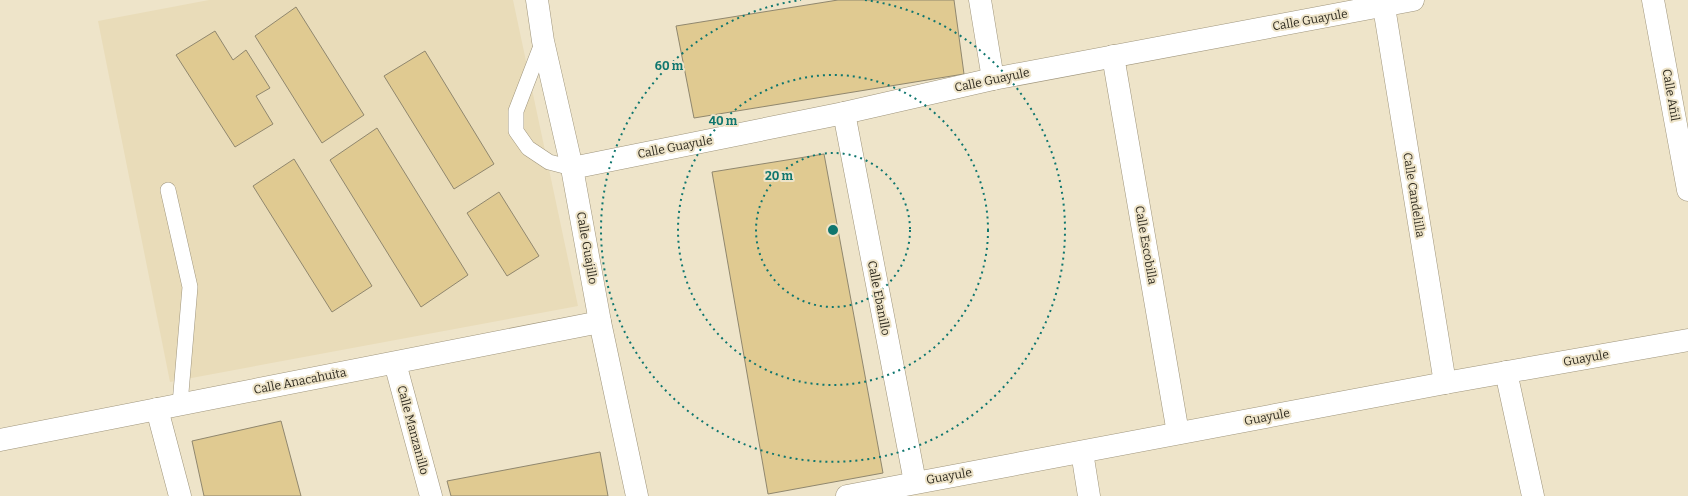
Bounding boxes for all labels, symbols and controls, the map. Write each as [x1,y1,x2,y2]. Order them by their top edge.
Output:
street label: Calle Guayule [1271,6,1349,34]
text: 60 m [655,59,684,73]
street label: Calle Guayule [953,65,1031,95]
street label: Calle Añil [1660,68,1683,123]
text: 40 m [709,114,738,128]
street label: Calle Guayule [636,133,714,161]
street label: Calle Candelilla [1400,152,1428,239]
text: 20 m [765,169,794,183]
street label: Calle Escobilla [1132,205,1160,286]
street label: Calle Guajillo [574,211,600,285]
centre of rings [826,223,840,237]
street label: Calle Ebanillo [865,259,893,337]
street label: Guayule [1562,347,1610,369]
street label: Calle Anacahuita [252,365,348,397]
street label: Calle Manzanillo [394,384,432,476]
street label: Guayule [1243,406,1291,428]
street label: Guayule [925,465,973,487]

